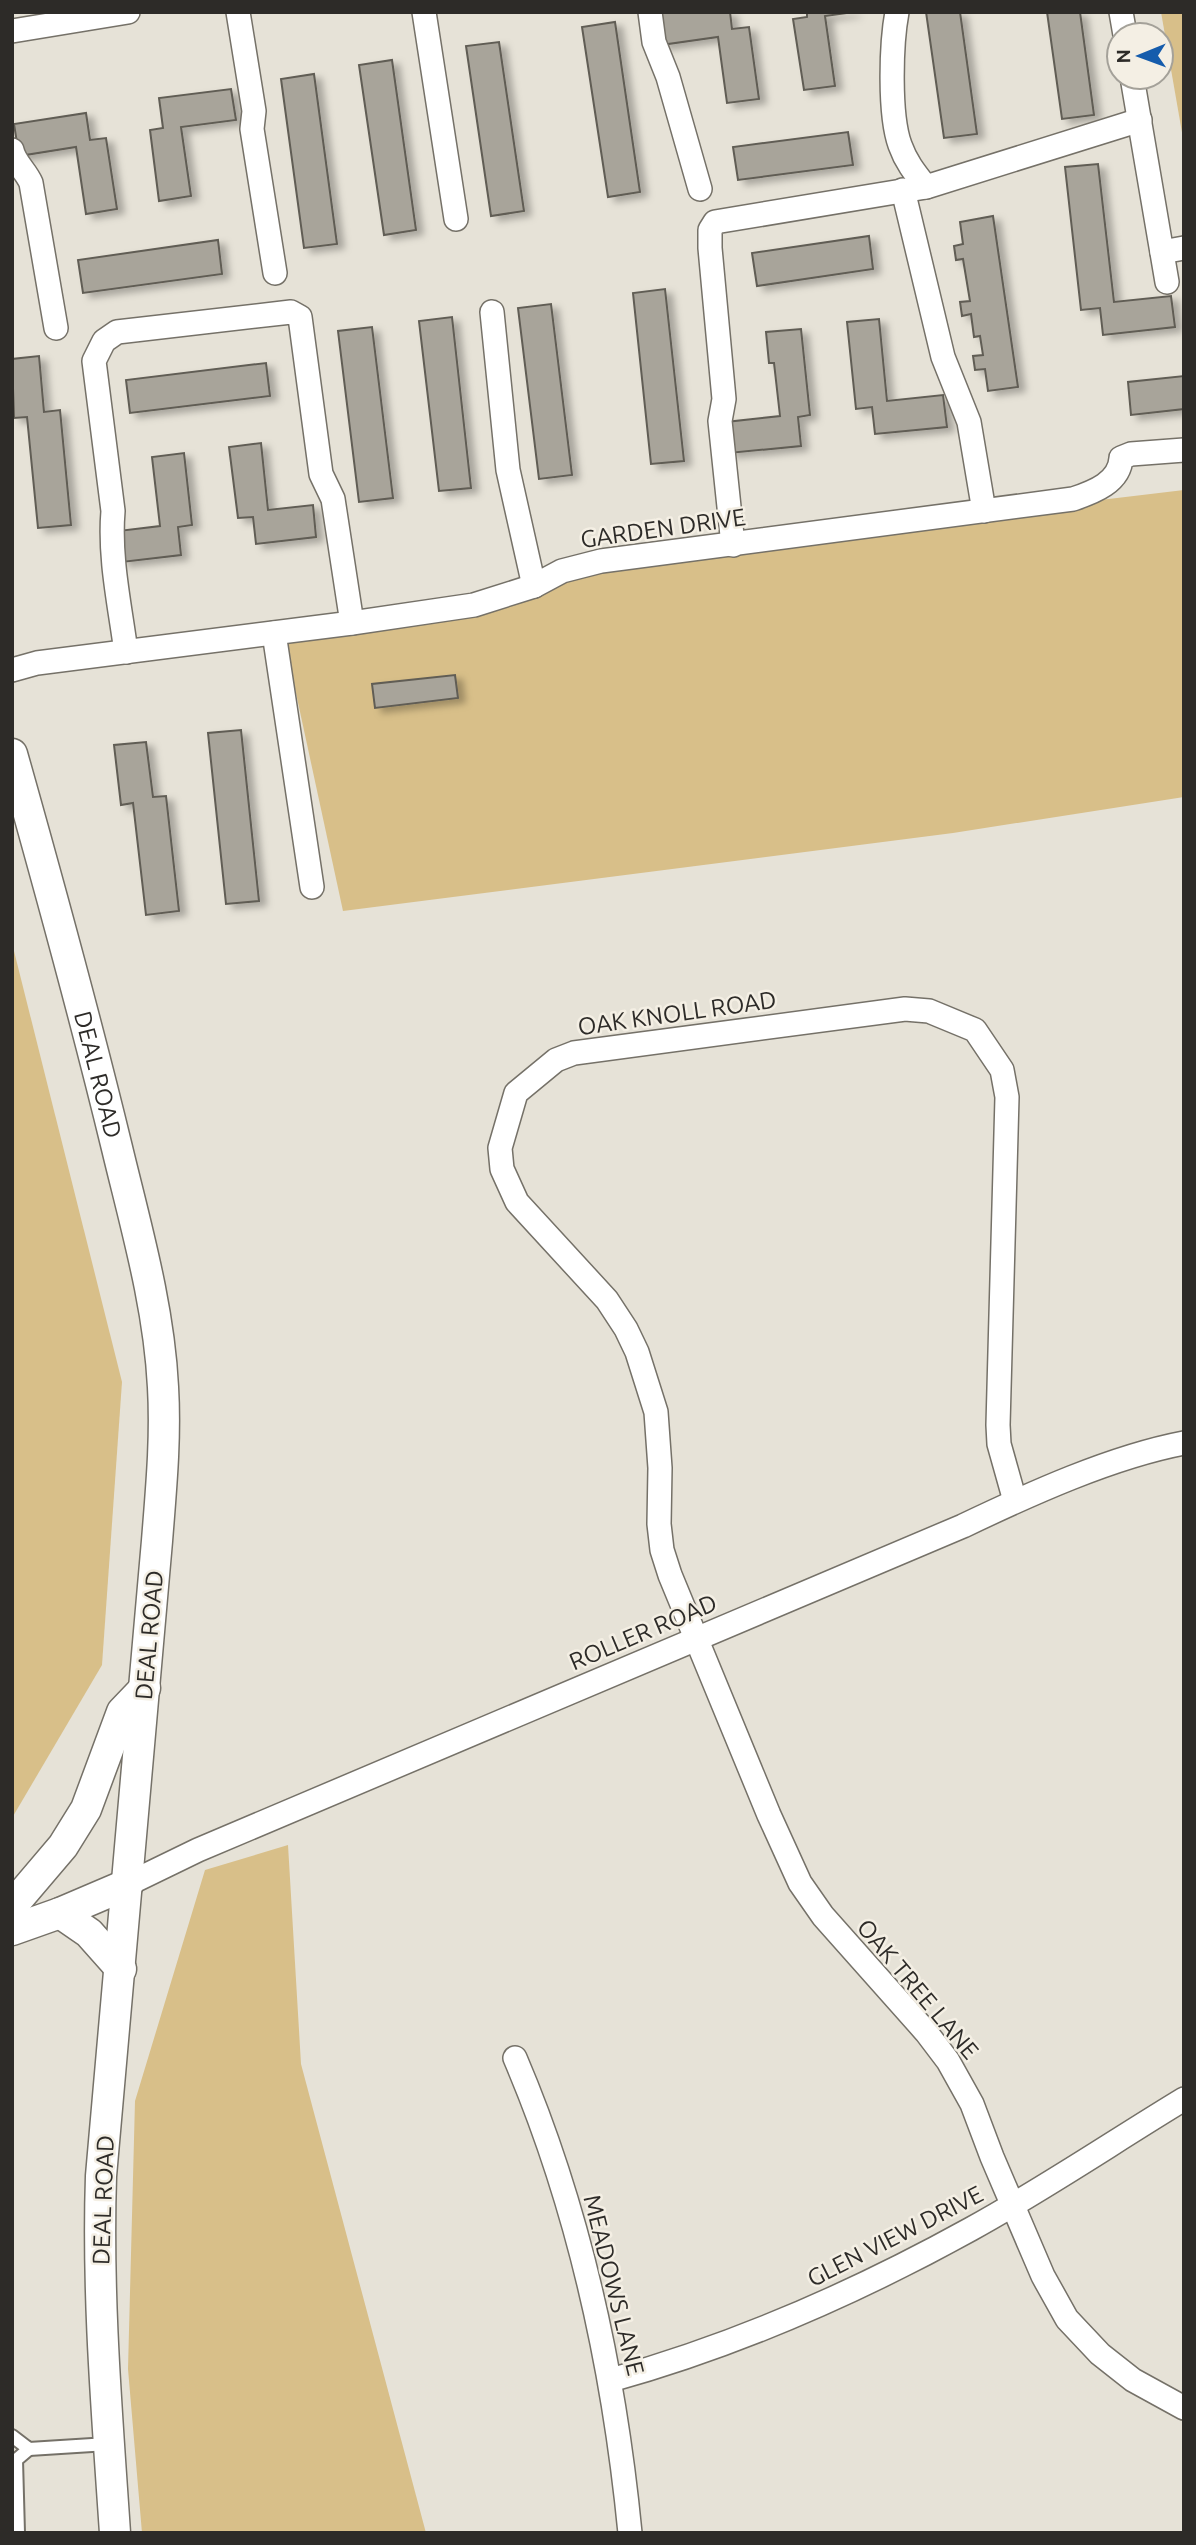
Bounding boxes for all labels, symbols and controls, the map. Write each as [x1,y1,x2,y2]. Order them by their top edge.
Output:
north arrow [1105,21,1175,91]
text: N [1112,49,1134,64]
street label: GARDEN DRIVE [579,503,747,553]
street label: OAK KNOLL ROAD [576,986,778,1040]
street label: DEAL ROAD [69,1008,128,1141]
street label: DEAL ROAD [130,1569,168,1701]
street label: ROLLER ROAD [565,1589,721,1675]
street label: OAK TREE LANE [852,1914,984,2064]
street label: DEAL ROAD [87,2135,119,2265]
street label: GLEN VIEW DRIVE [803,2180,987,2292]
street label: MEADOWS LANE [579,2192,649,2378]

